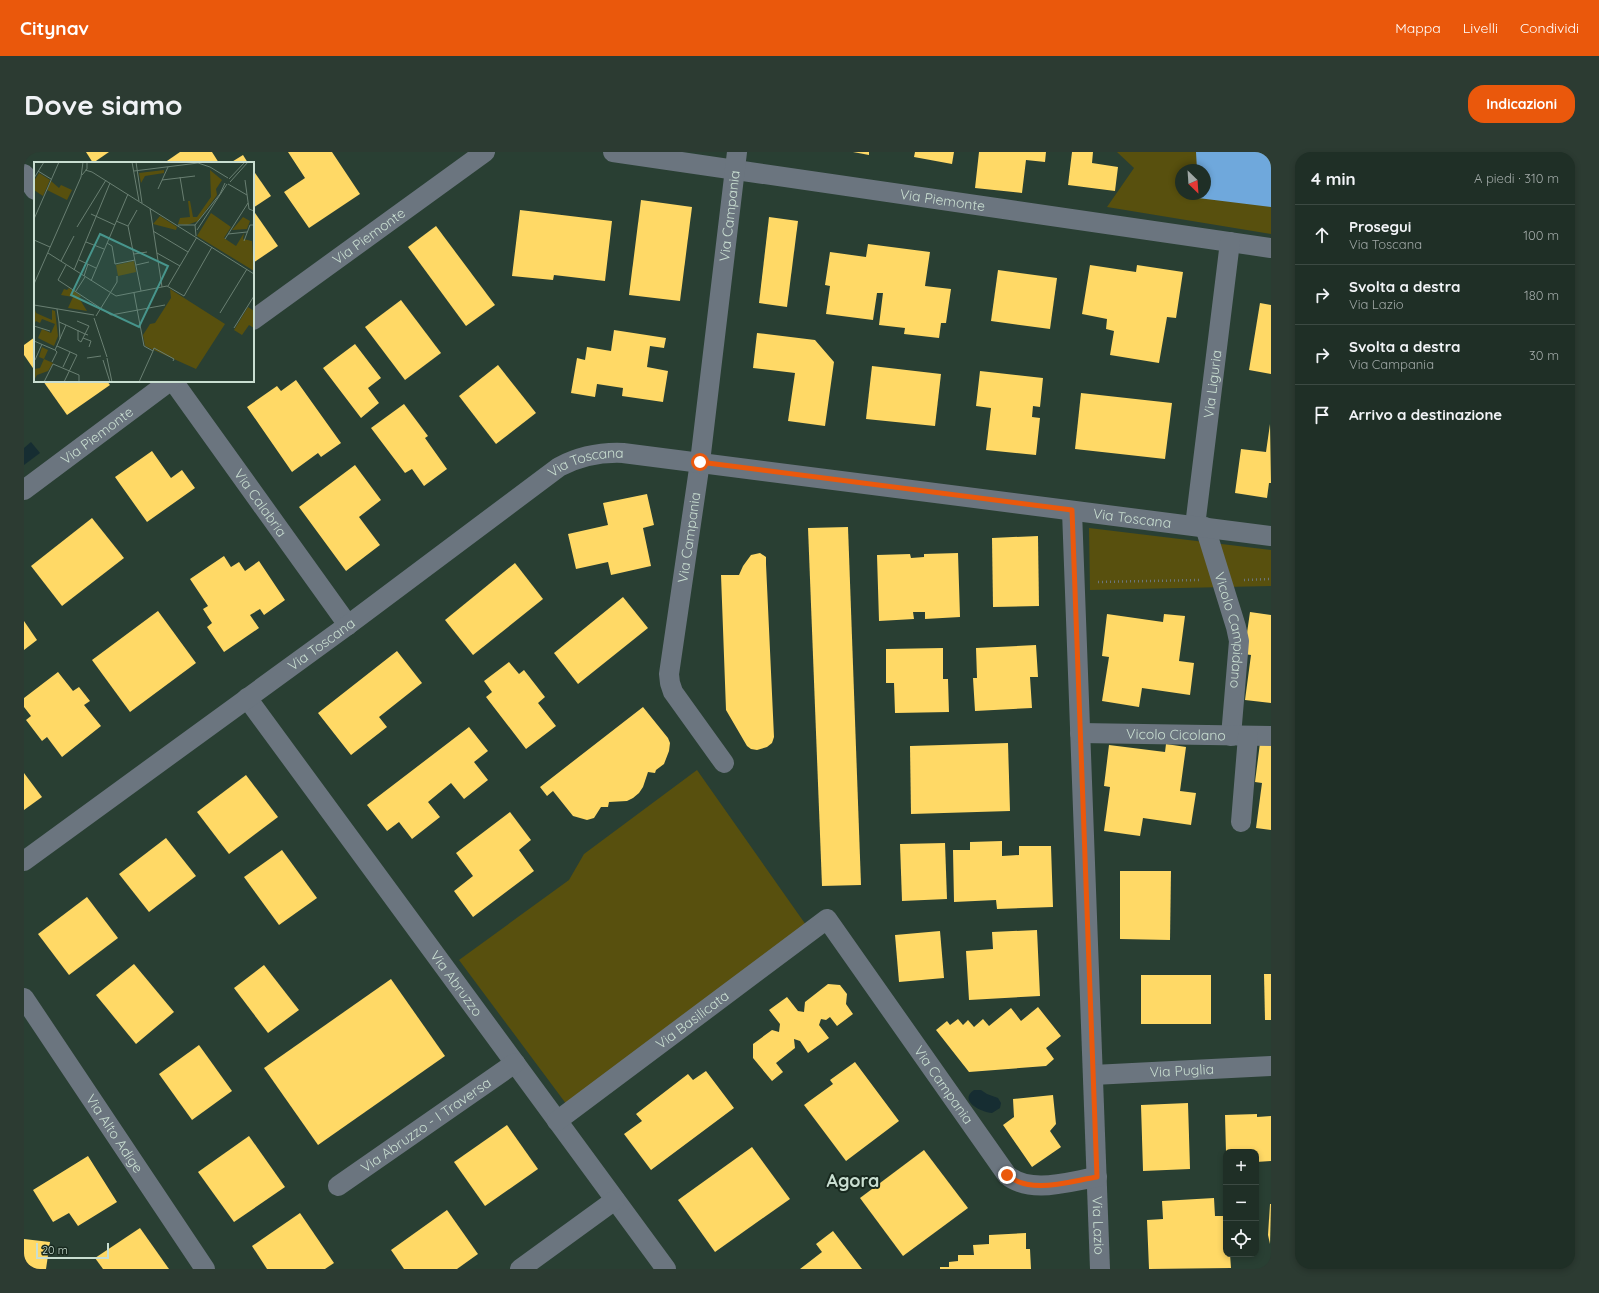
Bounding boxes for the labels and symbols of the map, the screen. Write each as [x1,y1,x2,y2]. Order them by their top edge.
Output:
inset map [34,162,254,382]
north arrow [1175,164,1211,200]
street label: Via Campania [715,169,744,263]
street label: Via Piemonte [899,185,986,215]
street label: Via Piemonte [329,204,409,269]
street label: Via Liguria [1199,349,1226,419]
street label: Via Piemonte [57,403,137,468]
street label: Via Toscana [544,444,624,481]
route start [691,453,709,471]
street label: Via Calabria [230,465,291,540]
street label: Via Campania [673,491,705,584]
street label: Via Toscana [1092,504,1172,532]
street label: Vicolo Campidano [1210,570,1248,689]
street label: Via Toscana [284,614,359,675]
street label: Vicolo Cicolano [1126,725,1226,744]
street label: Via Abruzzo [426,947,487,1020]
street label: Via Basilicata [652,986,733,1053]
street label: Via Campania [910,1042,977,1128]
street label: Via Puglia [1149,1060,1214,1081]
street label: Via Abruzzo - I Traversa [357,1073,495,1176]
street label: Via Alto Adige [82,1091,147,1176]
route end [998,1166,1016,1184]
district label: Agora [827,1169,879,1192]
street label: Via Lazio [1088,1196,1108,1255]
scale bar [36,1241,109,1260]

